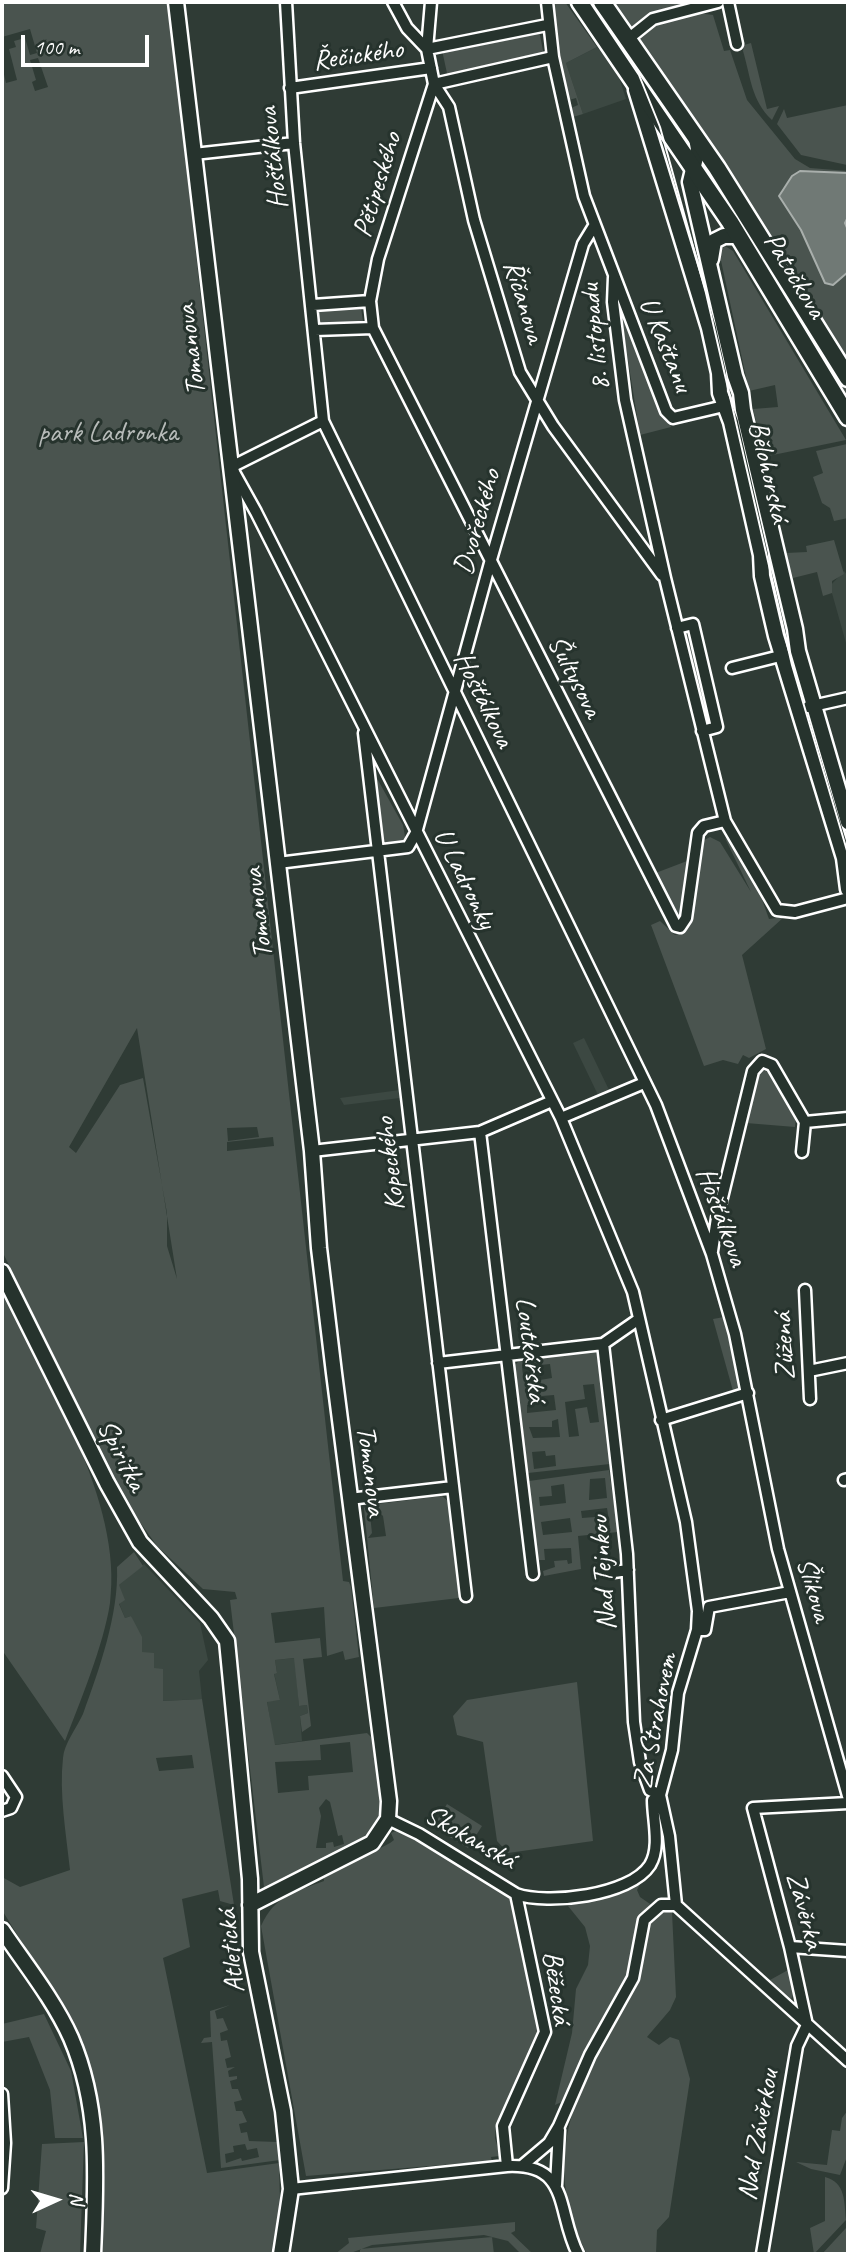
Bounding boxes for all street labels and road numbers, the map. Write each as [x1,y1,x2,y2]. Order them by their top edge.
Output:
street label: Řečického [311,33,405,79]
street label: Hošťálkova [252,105,296,211]
street label: Pětipeského [346,128,410,242]
street label: Patočkova [755,227,833,325]
street label: Říčanova [495,257,551,347]
street label: 8. listopadu [574,282,618,392]
street label: U Kaštanu [631,293,699,397]
street label: Tomanova [170,303,214,397]
street label: Bělohorská [740,418,796,526]
street label: Dvořeckého [447,466,509,578]
street label: Šultysova [539,630,609,724]
street label: Hošťálkova [445,647,521,753]
street label: U Ladronky [425,823,503,935]
street label: Tomanova [237,866,281,960]
street label: Kopeckého [369,1115,413,1213]
street label: Hošťálkova [688,1163,754,1271]
street label: Loutkářská [507,1295,553,1405]
street label: Zúžená [766,1311,804,1381]
street label: Spiritka [89,1415,153,1497]
street label: Tomanova [348,1424,392,1518]
street label: Nad Tejnkou [583,1514,625,1632]
street label: Šlikova [788,1554,838,1626]
street label: Za Strahovem [626,1651,686,1791]
street label: Skokanská [418,1798,522,1878]
street label: Závěrka [778,1869,830,1953]
street label: Atletická [211,1907,253,1995]
street label: Běžecká [534,1949,578,2027]
street label: Nad Závěrkou [731,2067,787,2203]

